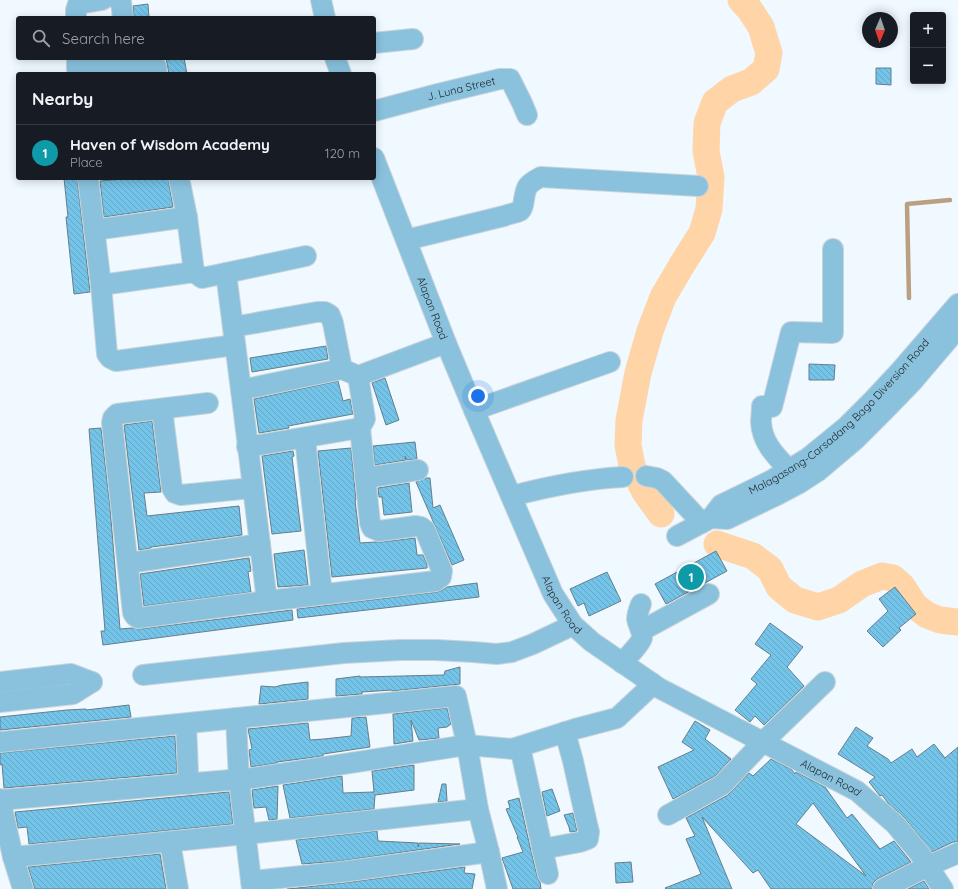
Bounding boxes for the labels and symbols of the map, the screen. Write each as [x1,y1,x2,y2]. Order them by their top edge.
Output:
north arrow [862,12,898,48]
street label: J. Luna Street [426,73,497,104]
street label: Alapan Road [414,275,451,342]
street label: Malagasang-Carsadang Bago Diversion Road [746,336,932,497]
your location [468,386,488,406]
pin: 1 [678,562,704,592]
street label: Alapan Road [539,573,585,637]
street label: Alapan Road [798,756,865,799]

